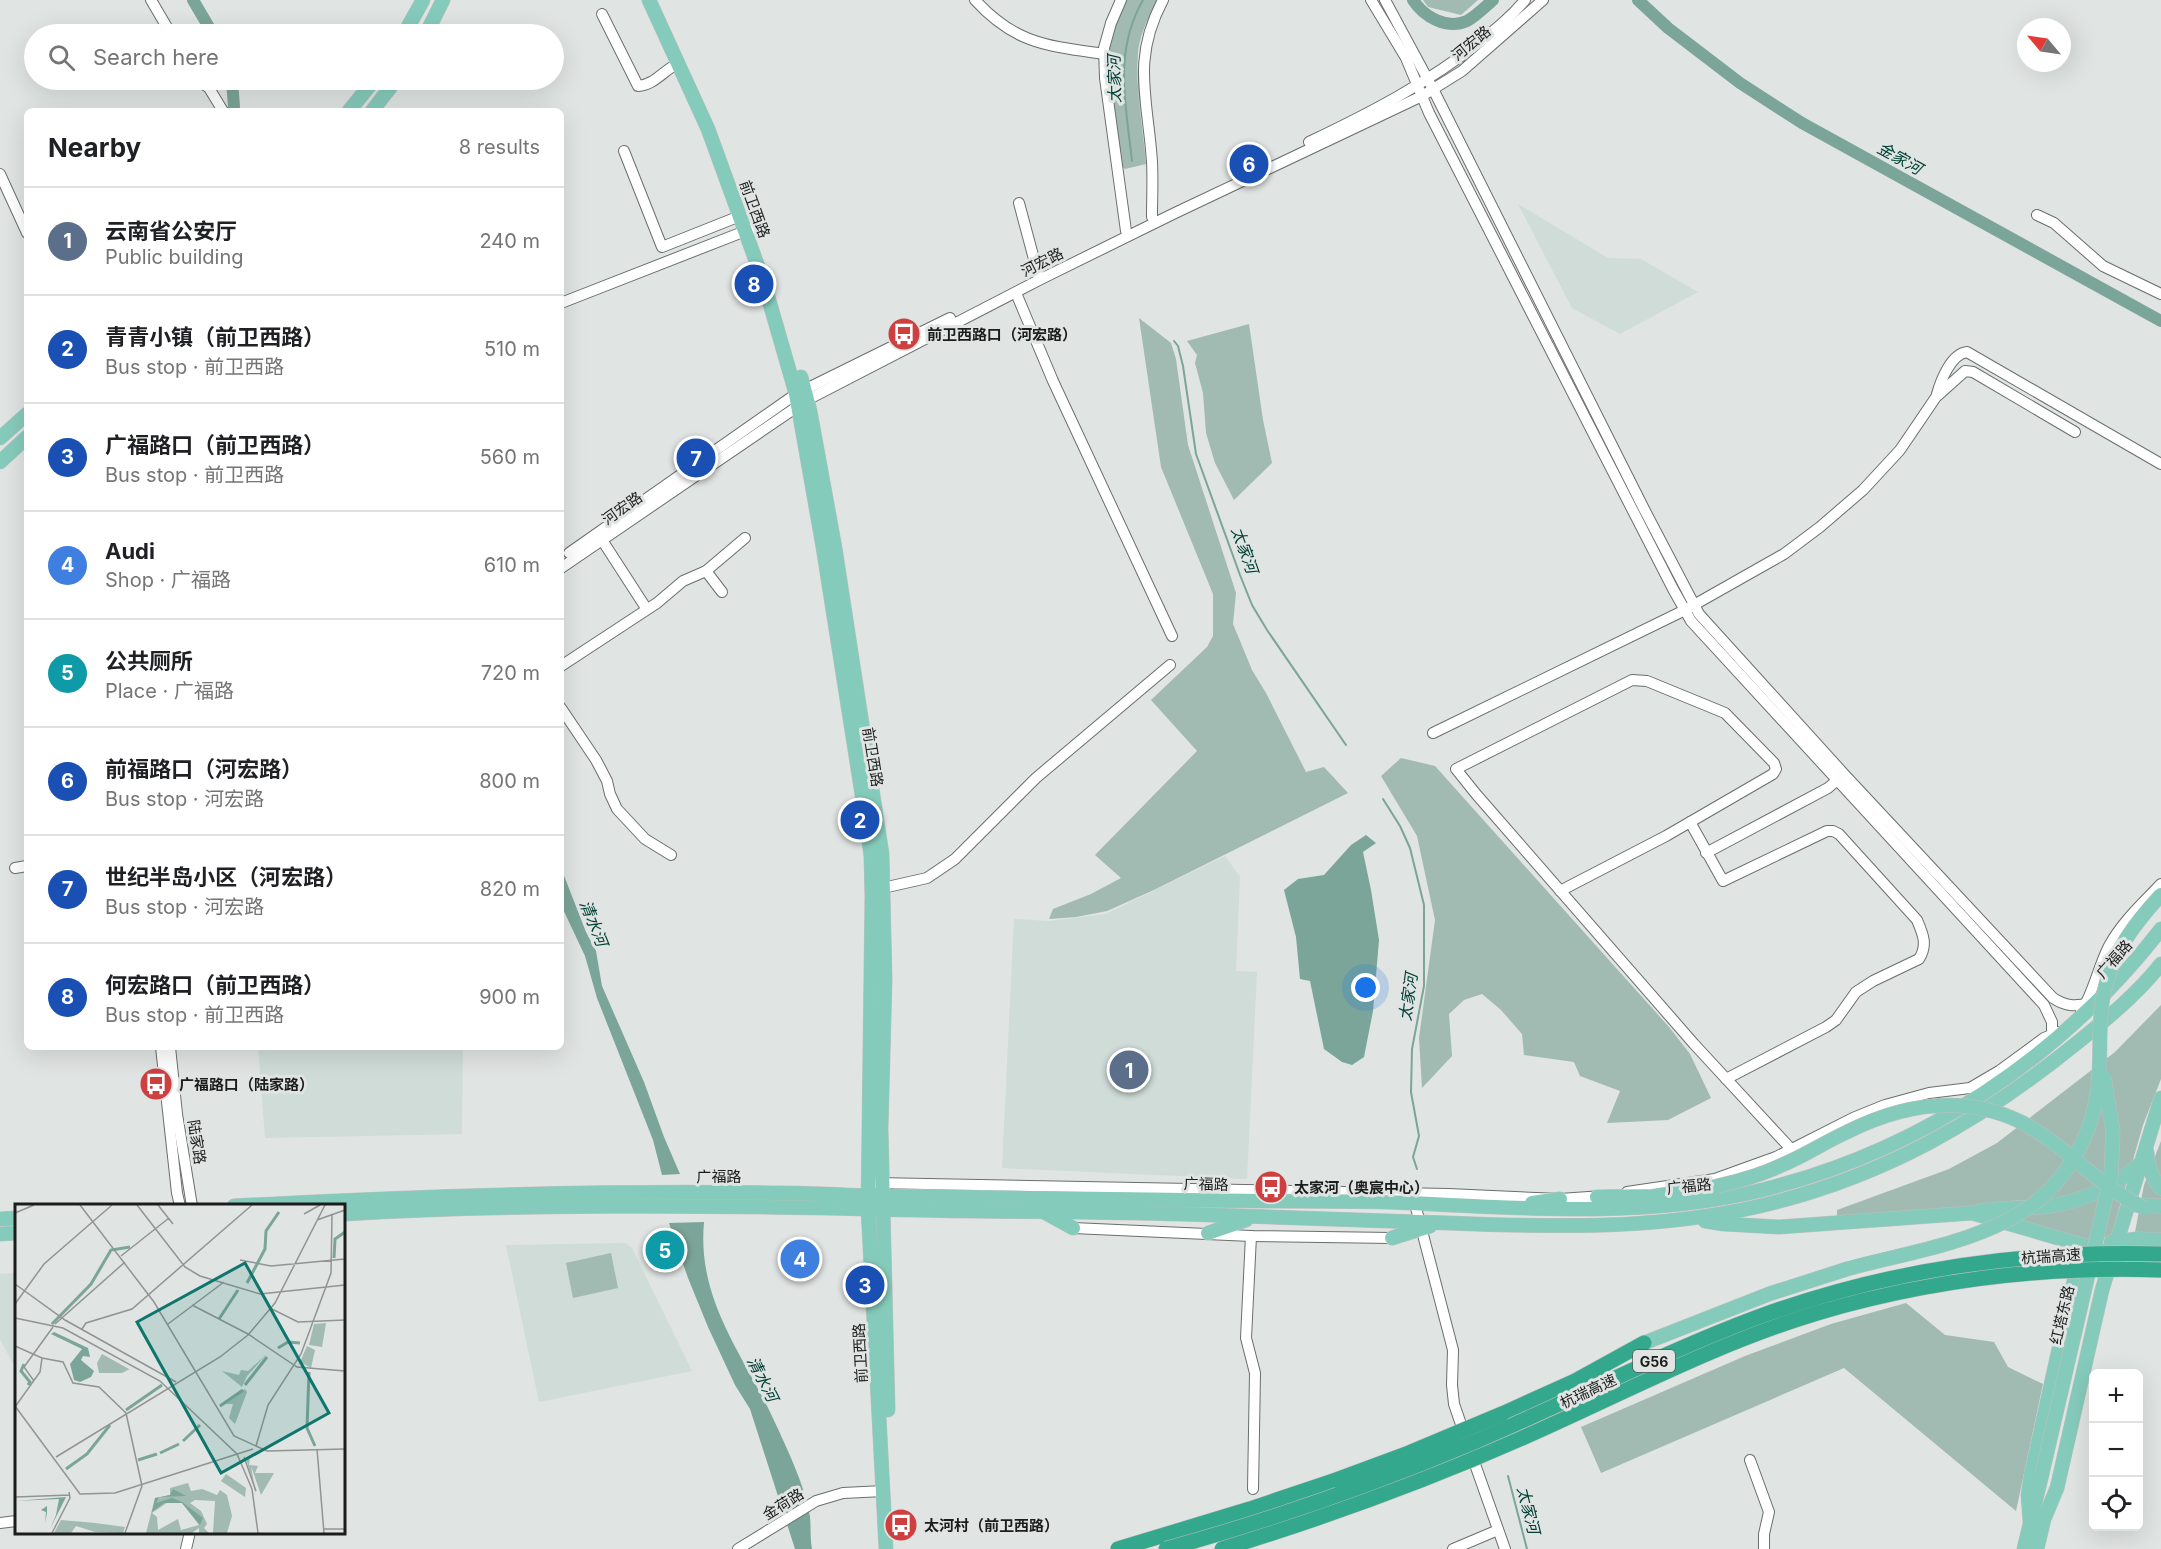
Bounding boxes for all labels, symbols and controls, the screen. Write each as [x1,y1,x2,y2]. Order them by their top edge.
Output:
north arrow [2017,18,2071,72]
street label: 河宏路 [1448,21,1494,65]
search box [24,24,564,90]
icon: search [45,41,78,74]
text: Search here [93,44,219,70]
water label: 太家河 [1104,52,1124,103]
text: Nearby [48,132,141,163]
text: 8 results [459,135,540,159]
water label: 金家河 [1874,138,1928,180]
pin: 6 [1230,142,1268,186]
street label: 前卫西路 [736,178,774,240]
text: 云南省公安厅 [105,218,237,244]
text: 1 [63,229,72,253]
text: 240 m [479,229,540,253]
street label: 河宏路 [1018,243,1066,281]
text: Public building [105,245,244,269]
pin: 8 [734,262,774,306]
bus stop icon: 前卫西路口（河宏路） [886,316,922,352]
text: 青青小镇（前卫西路） [105,324,325,350]
place label: 前卫西路口（河宏路） [927,325,1077,344]
text: 2 [61,337,74,361]
text: 510 m [484,337,540,361]
text: Bus stop · 前卫西路 [105,355,284,379]
text: 广福路口（前卫西路） [105,432,325,458]
pin: 7 [676,436,716,480]
text: 3 [61,445,74,469]
text: 560 m [480,445,540,469]
text: Bus stop · 前卫西路 [105,463,284,487]
street label: 河宏路 [598,487,646,529]
water label: 太家河 [1227,524,1264,579]
text: Audi [105,538,155,564]
text: 4 [61,553,74,577]
text: 610 m [484,553,540,577]
text: Shop · 广福路 [105,568,231,592]
text: 公共厕所 [105,648,193,674]
text: 5 [61,661,74,685]
text: 720 m [481,661,540,685]
text: Place · 广福路 [105,679,234,703]
street label: 前卫西路 [859,726,887,788]
text: 前福路口（河宏路） [105,756,303,782]
text: 6 [61,769,74,793]
text: 800 m [479,769,540,793]
text: Bus stop · 河宏路 [105,787,264,811]
pin: 2 [840,798,880,842]
text: 世纪半岛小区（河宏路） [105,864,347,890]
text: 7 [62,877,73,901]
text: 820 m [480,877,540,901]
text: Bus stop · 河宏路 [105,895,264,919]
water label: 清水河 [576,897,613,952]
street label: 广福路 [2092,936,2136,982]
water label: 太家河 [1395,969,1422,1022]
text: 何宏路口（前卫西路） [105,972,325,998]
your location [1351,973,1380,1002]
text: 8 [61,985,74,1009]
text: 900 m [479,985,540,1009]
text: Bus stop · 前卫西路 [105,1003,284,1027]
pin: 1 [1110,1048,1148,1092]
bus stop icon: 广福路口（陆家路） [138,1066,174,1102]
place label: 广福路口（陆家路） [179,1075,314,1094]
street label: 陆家路 [184,1118,210,1166]
street label: 广福路 [696,1167,742,1186]
bus stop icon: 太家河（奥宸中心） [1253,1169,1289,1205]
street label: 广福路 [1183,1174,1229,1194]
street label: 广福路 [1666,1174,1712,1198]
place label: 太家河（奥宸中心） [1294,1178,1429,1197]
inset map [15,1204,345,1534]
pin: 5 [646,1228,684,1272]
pin: 4 [780,1236,820,1282]
street label: 杭瑞高速 [2020,1244,2082,1268]
pin: 3 [846,1262,884,1308]
street label: 红塔东路 [2046,1284,2078,1346]
street label: 前卫西路 [849,1323,871,1383]
road number: G56 [1633,1350,1675,1372]
water label: 清水河 [743,1353,784,1408]
map controls [2089,1369,2143,1531]
button: + [2089,1369,2143,1423]
street label: 杭瑞高速 [1557,1370,1619,1412]
button: − [2089,1423,2143,1477]
button: locate [2089,1477,2143,1531]
street label: 金荷路 [759,1484,807,1524]
water label: 太家河 [1513,1484,1545,1539]
bus stop icon: 太河村（前卫西路） [883,1507,919,1543]
place label: 太河村（前卫西路） [924,1516,1059,1535]

